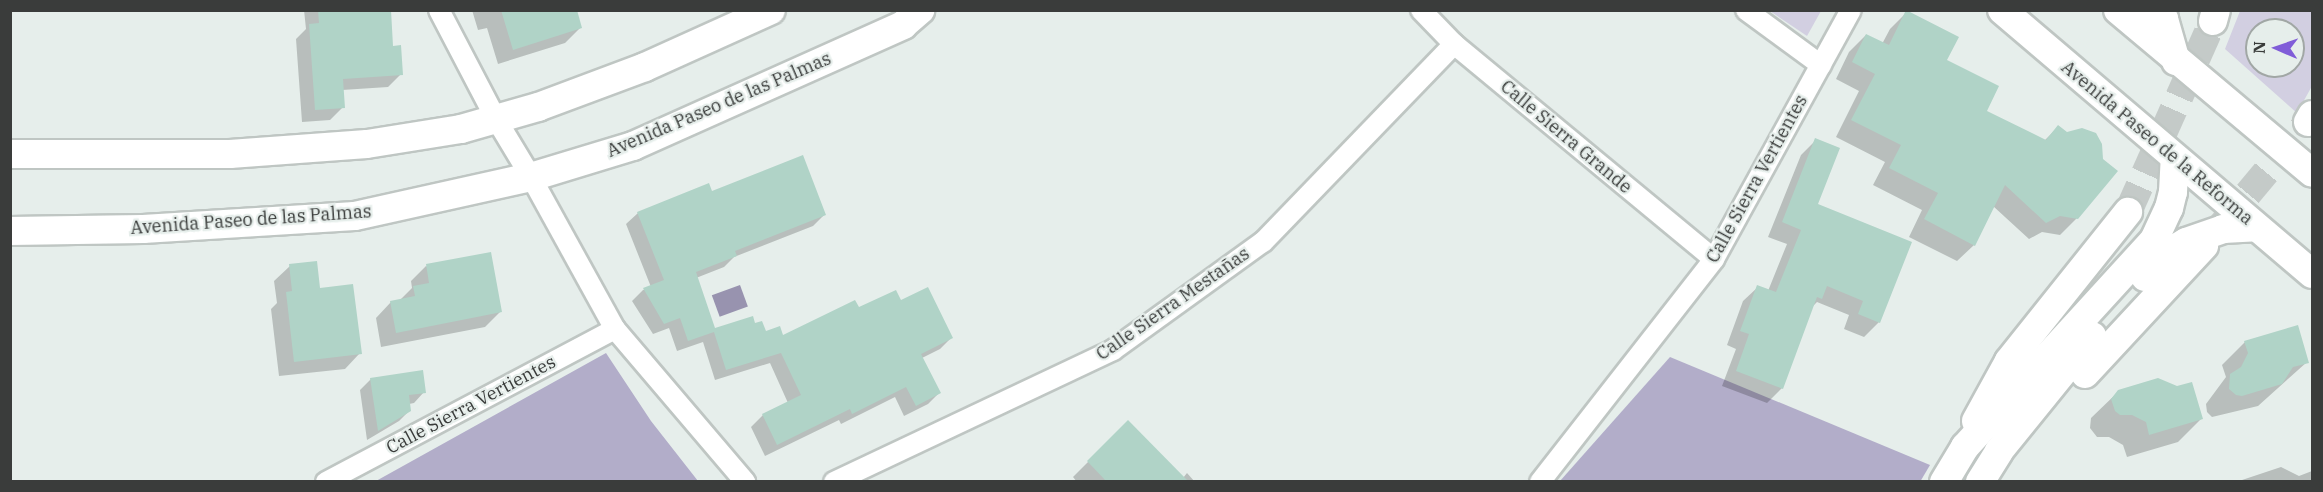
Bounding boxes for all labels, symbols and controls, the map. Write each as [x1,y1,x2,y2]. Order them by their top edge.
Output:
north arrow [2245,18,2305,78]
text: N [2249,41,2269,54]
street label: Avenida Paseo de las Palmas [604,48,834,162]
street label: Avenida Paseo de la Reforma [2057,56,2257,230]
street label: Calle Sierra Grande [1496,76,1636,198]
street label: Calle Sierra Vertientes [1702,91,1812,267]
street label: Avenida Paseo de las Palmas [130,201,372,239]
street label: Calle Sierra Mestañas [1092,243,1254,365]
street label: Calle Sierra Vertientes [383,351,559,459]

